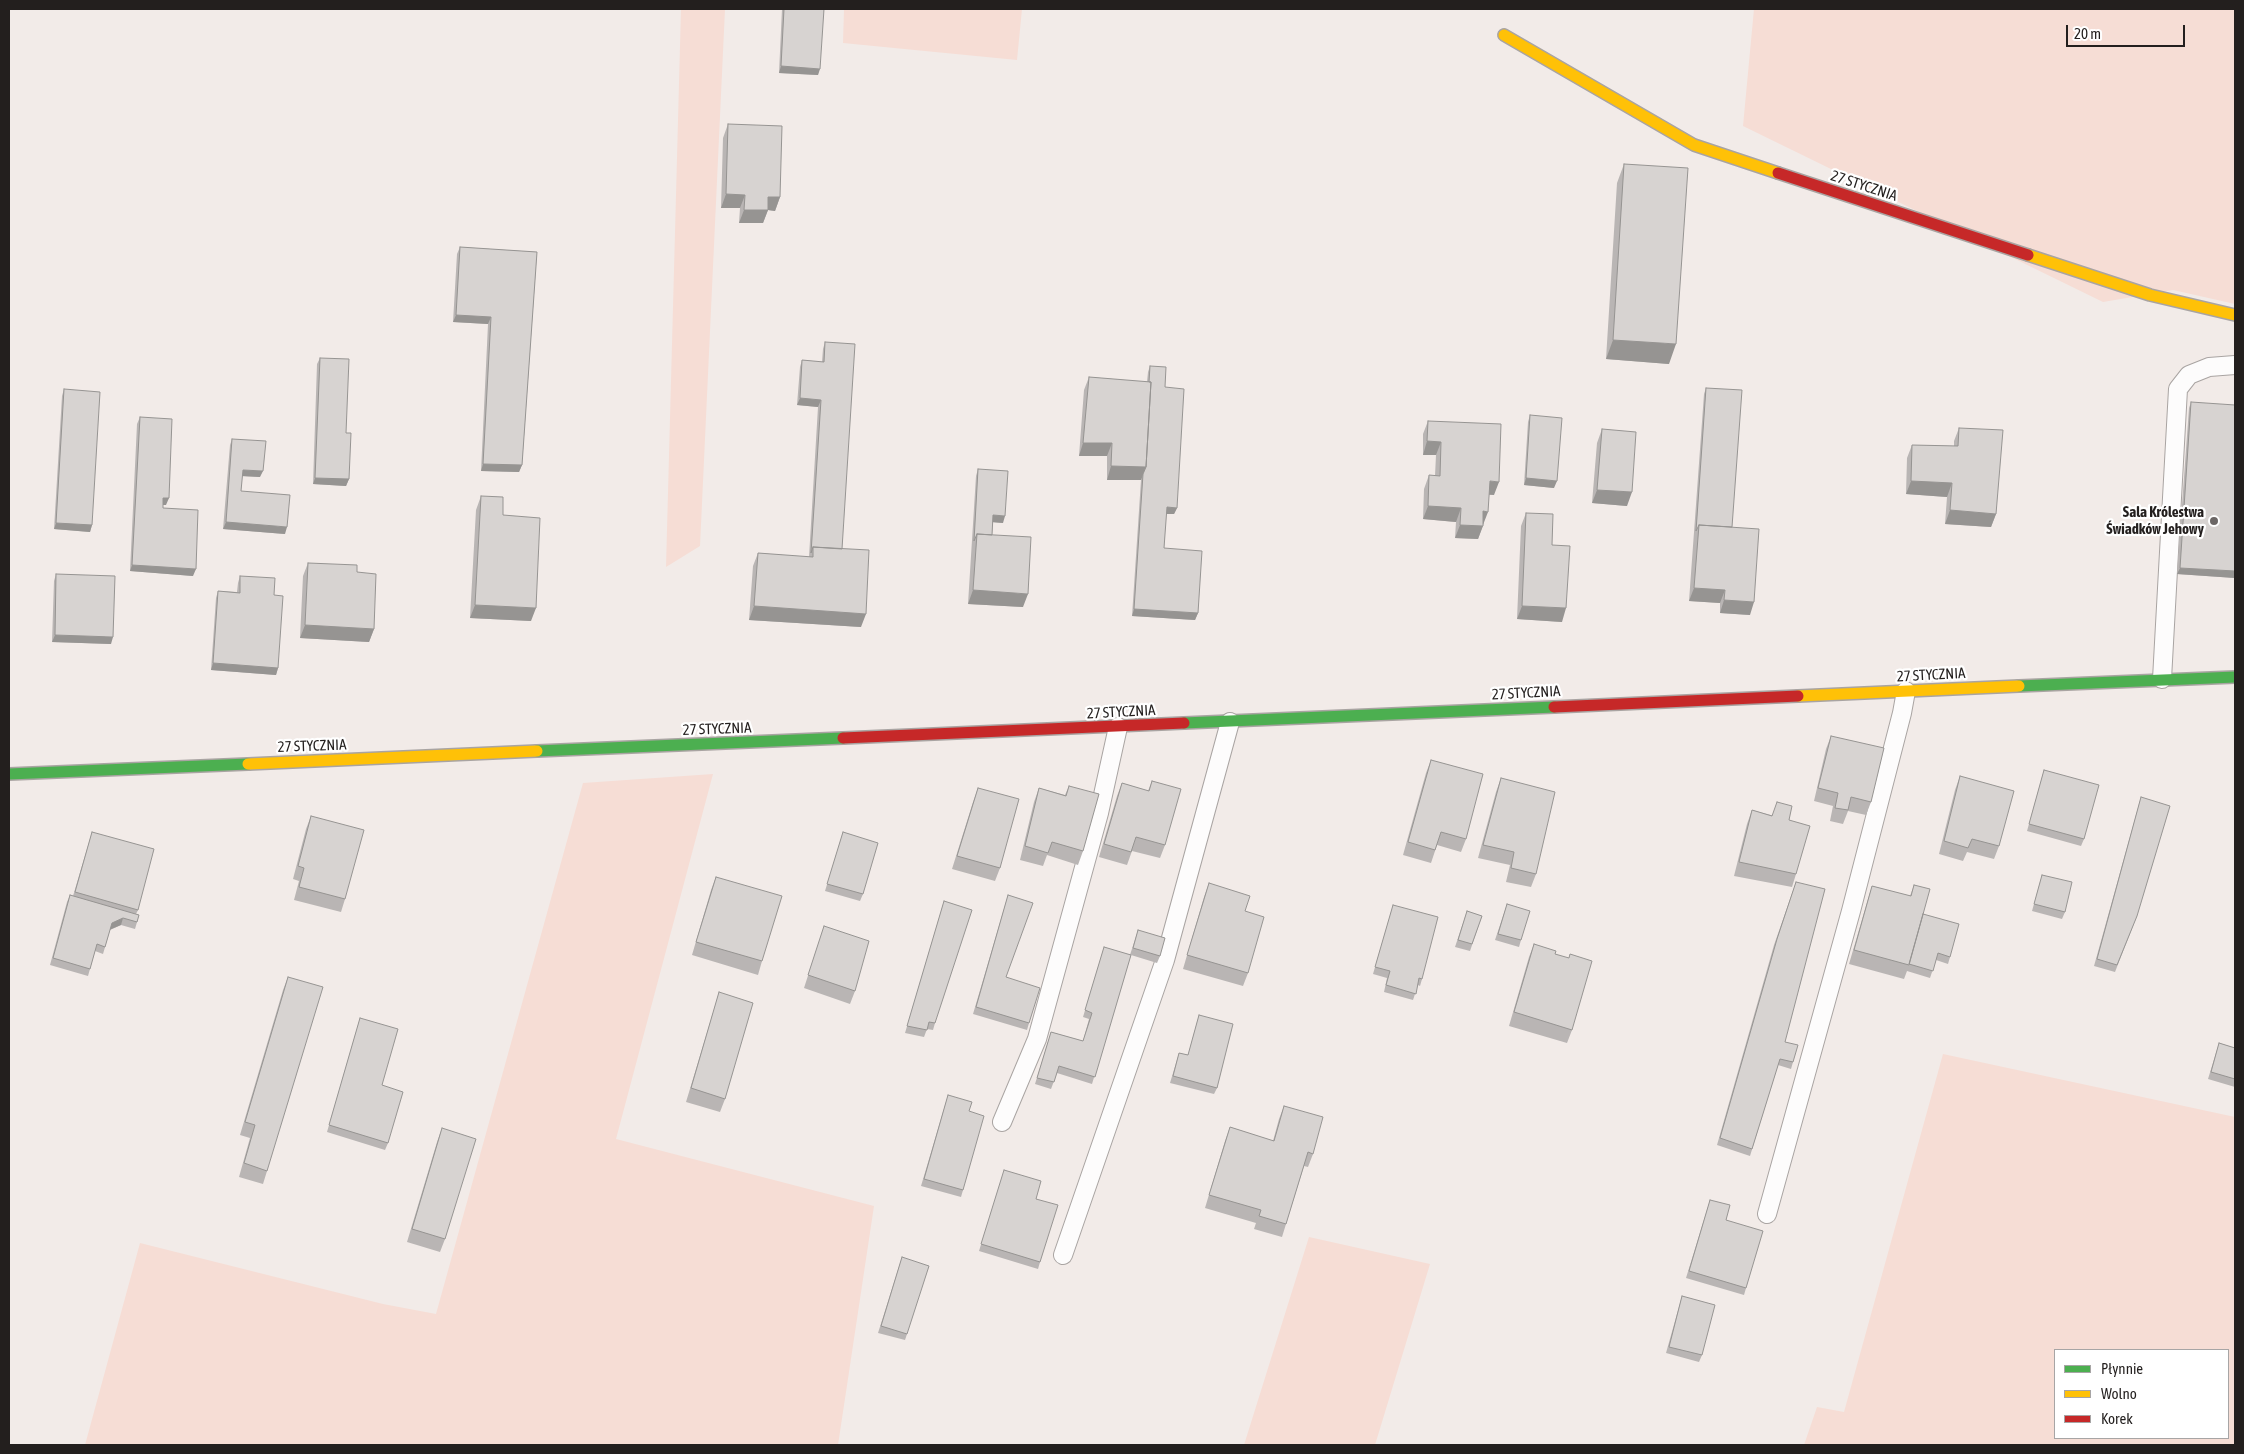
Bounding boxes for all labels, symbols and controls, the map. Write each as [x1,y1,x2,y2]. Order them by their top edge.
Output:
scale bar [2069,15,2188,47]
text: 20 m [2074,25,2101,42]
street label: 27 STYCZNIA [1829,167,1899,205]
place label: Sala Królestwa Świadków Jehowy [2106,503,2204,538]
marker: Sala Królestwa Świadków Jehowy [2208,515,2220,527]
street label: 27 STYCZNIA [1896,664,1966,686]
street label: 27 STYCZNIA [1491,682,1561,704]
street label: 27 STYCZNIA [1086,701,1156,723]
street label: 27 STYCZNIA [682,719,752,739]
street label: 27 STYCZNIA [277,736,347,756]
legend [2054,1349,2229,1439]
text: Płynnie [2101,1360,2143,1377]
text: Wolno [2101,1385,2137,1402]
text: Korek [2101,1410,2133,1427]

